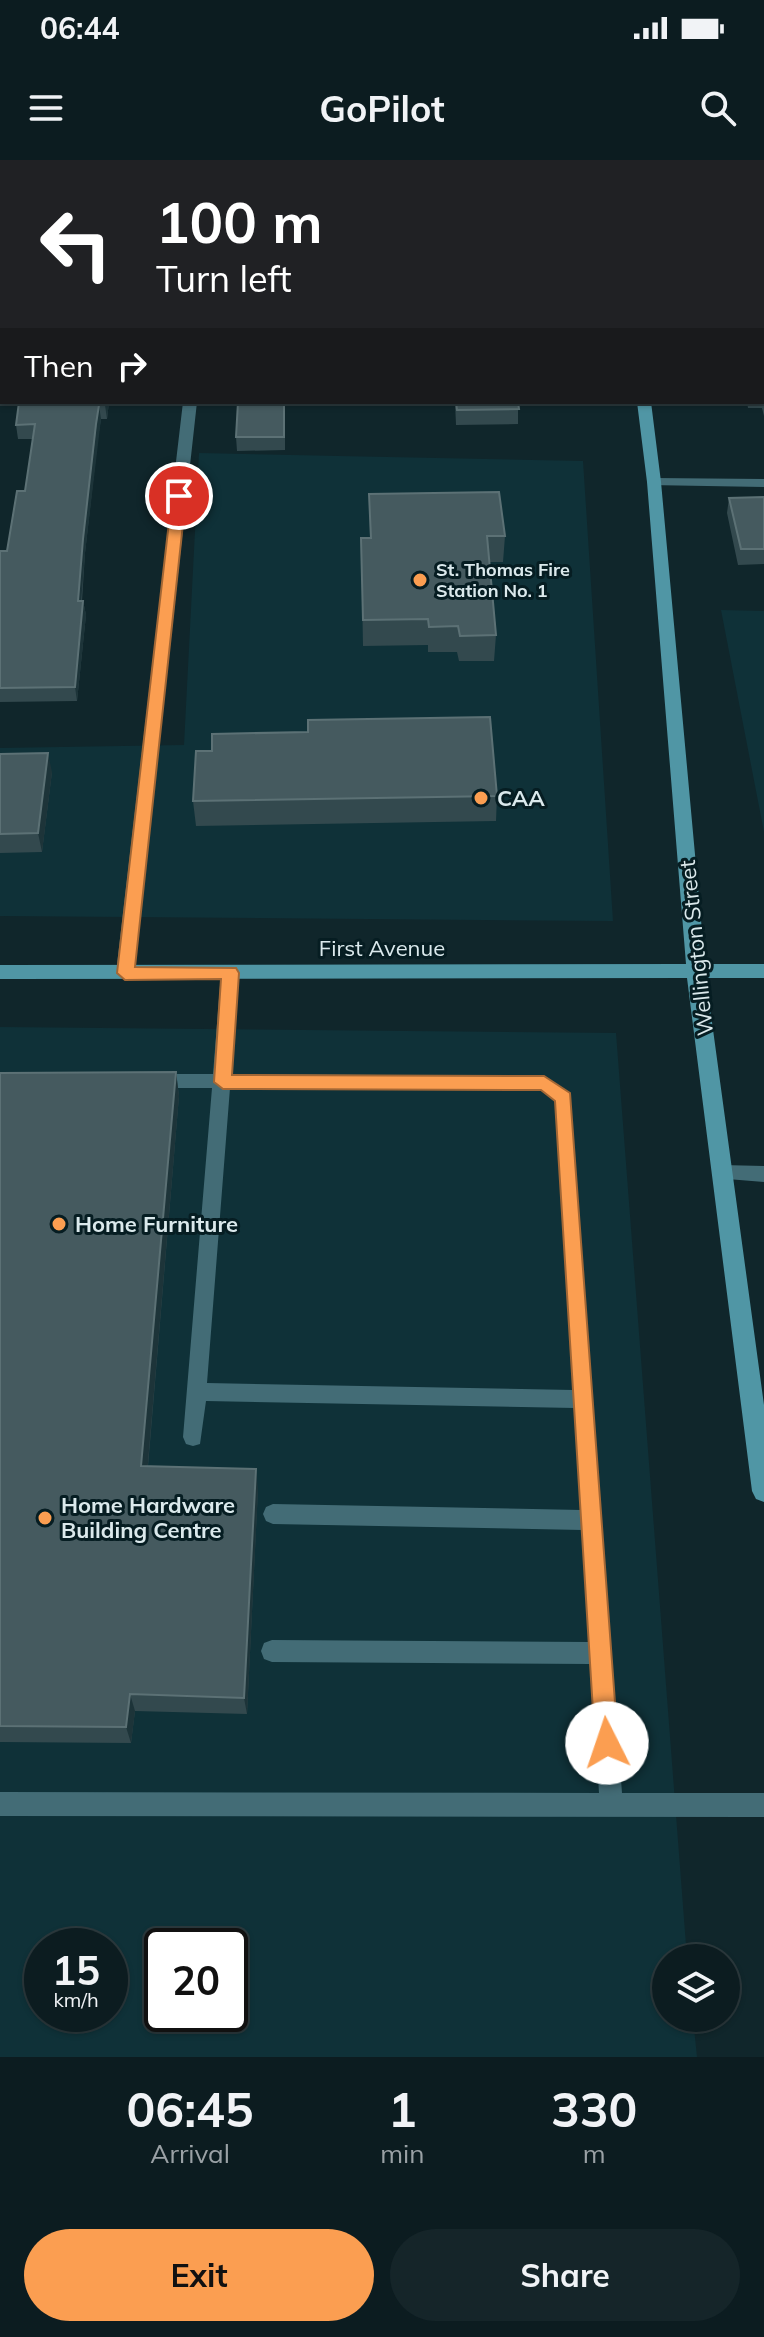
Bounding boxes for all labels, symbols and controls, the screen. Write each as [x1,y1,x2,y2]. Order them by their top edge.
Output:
text: 06:44 [40,9,119,47]
icon: menu [24,86,68,130]
text: GoPilot [319,86,445,131]
icon: search [696,86,740,130]
text: 100 m [156,187,323,257]
icon: left [24,192,128,296]
text: Turn left [156,256,292,301]
icon: right [110,344,154,388]
text: Then [24,347,94,385]
pin [145,462,213,530]
icon: arrive [157,474,201,518]
place label: St. Thomas Fire Station No. 1 [436,558,570,602]
marker: St. Thomas Fire Station No. 1 [411,571,429,589]
place label: CAA [497,784,545,812]
marker: CAA [472,789,490,807]
street label: Wellington Street [673,858,719,1037]
street label: First Avenue [319,934,445,962]
place label: Home Furniture [75,1210,238,1238]
marker: Home Furniture [50,1215,68,1233]
place label: Home Hardware Building Centre [61,1491,235,1544]
marker: Home Hardware Building Centre [36,1509,54,1527]
position arrow [565,1701,649,1785]
speed limit sign: 20 [144,1928,248,2032]
map controls [652,1944,740,2032]
button: layers [652,1944,740,2032]
text: 15 [52,1945,100,1995]
text: km/h [53,1987,99,2012]
text: 06:45 [127,2079,254,2139]
text: 1 [388,2079,417,2139]
text: 330 [551,2079,637,2139]
text: Arrival [150,2137,230,2170]
text: min [380,2137,424,2170]
text: m [583,2137,606,2170]
button: Exit [24,2229,374,2321]
button: Share [390,2229,740,2321]

